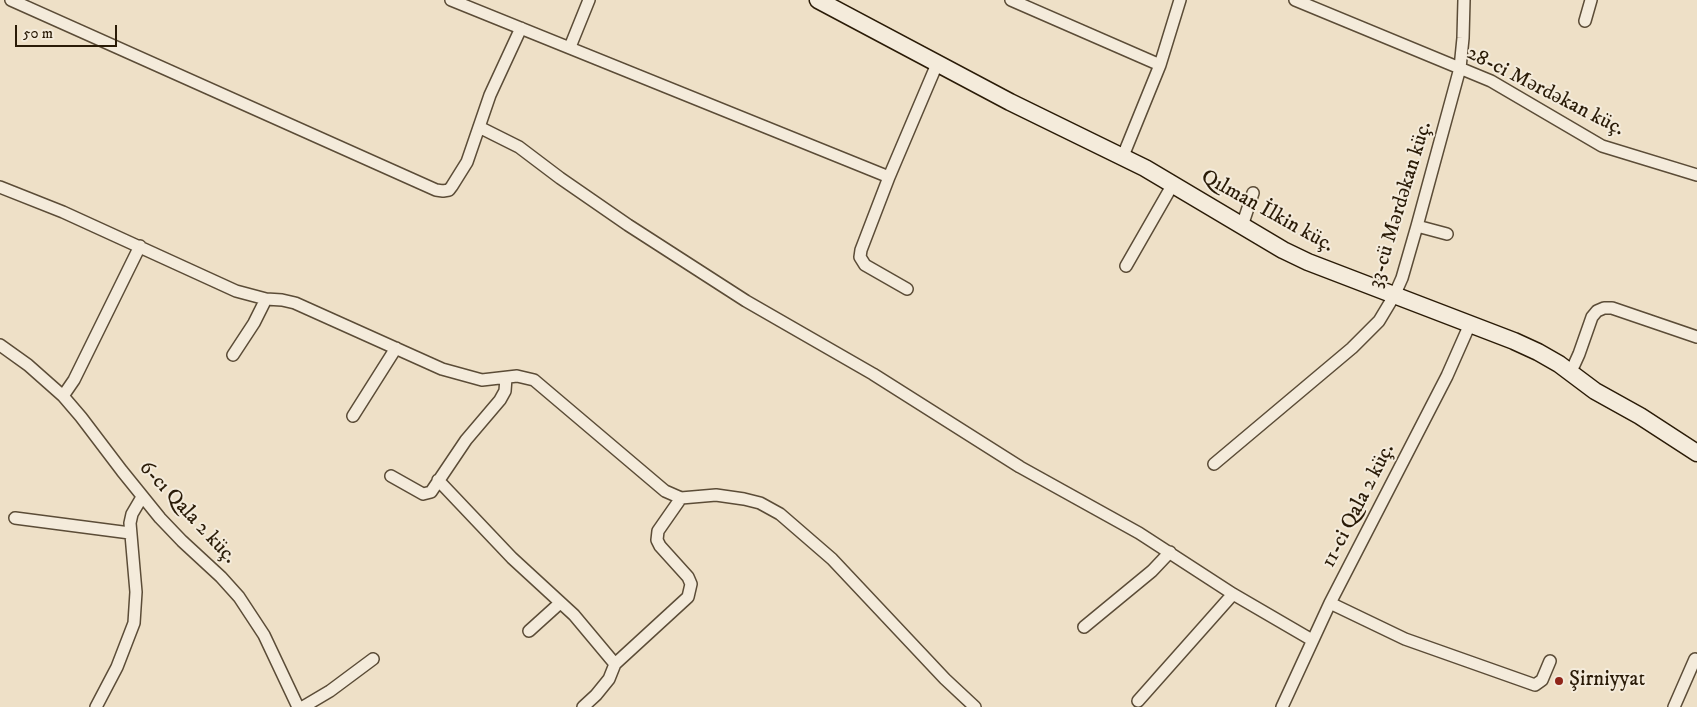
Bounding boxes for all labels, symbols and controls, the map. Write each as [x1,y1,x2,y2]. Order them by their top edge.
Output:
scale bar [18,15,120,47]
text: 50 m [23,24,53,43]
street label: 28-ci Mərdəkan küç. [1462,41,1628,143]
street label: 33-cü Mərdəkan küç. [1364,119,1438,291]
street label: Qılman İlkin küç. [1196,165,1338,259]
street label: 11-ci Qala 2 küç. [1317,440,1401,572]
street label: 6-cı Qala 2 küç. [133,456,241,570]
place label: Şirniyyat [1569,668,1645,694]
marker: Şirniyyat [1553,675,1565,687]

